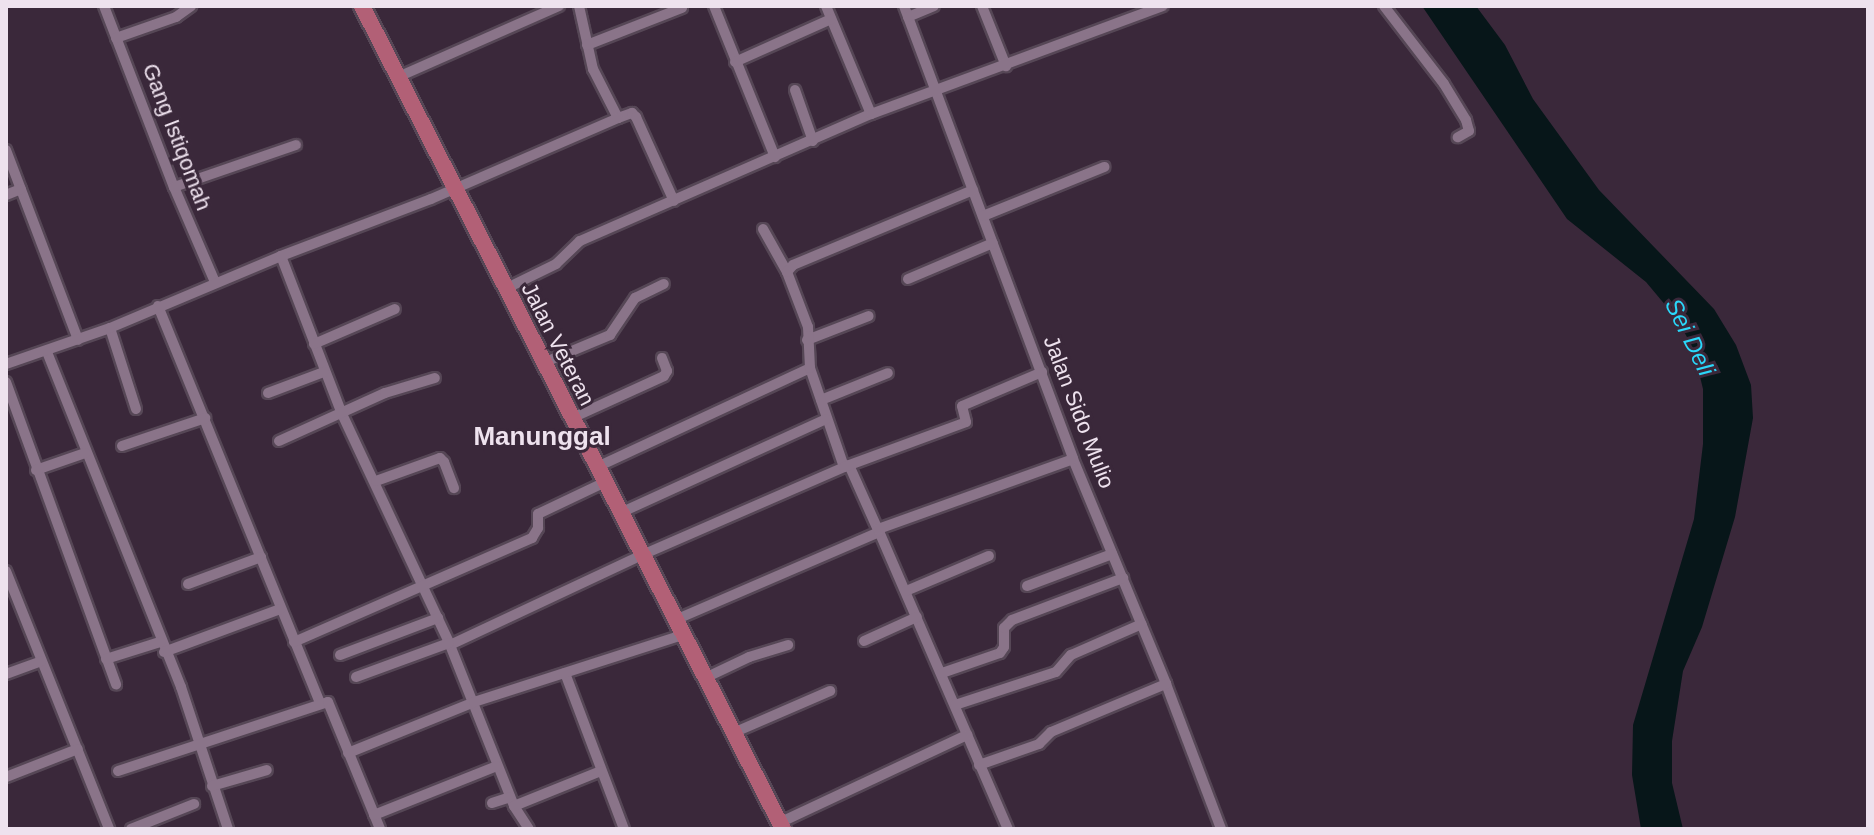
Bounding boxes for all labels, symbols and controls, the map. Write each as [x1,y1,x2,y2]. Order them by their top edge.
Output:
street label: Gang Istiqomah [137,60,217,214]
street label: Jalan Veteran [516,278,600,410]
water label: Sei Deli [1659,294,1721,380]
street label: Jalan Sido Mulio [1038,332,1120,492]
district label: Manunggal [473,421,611,453]

